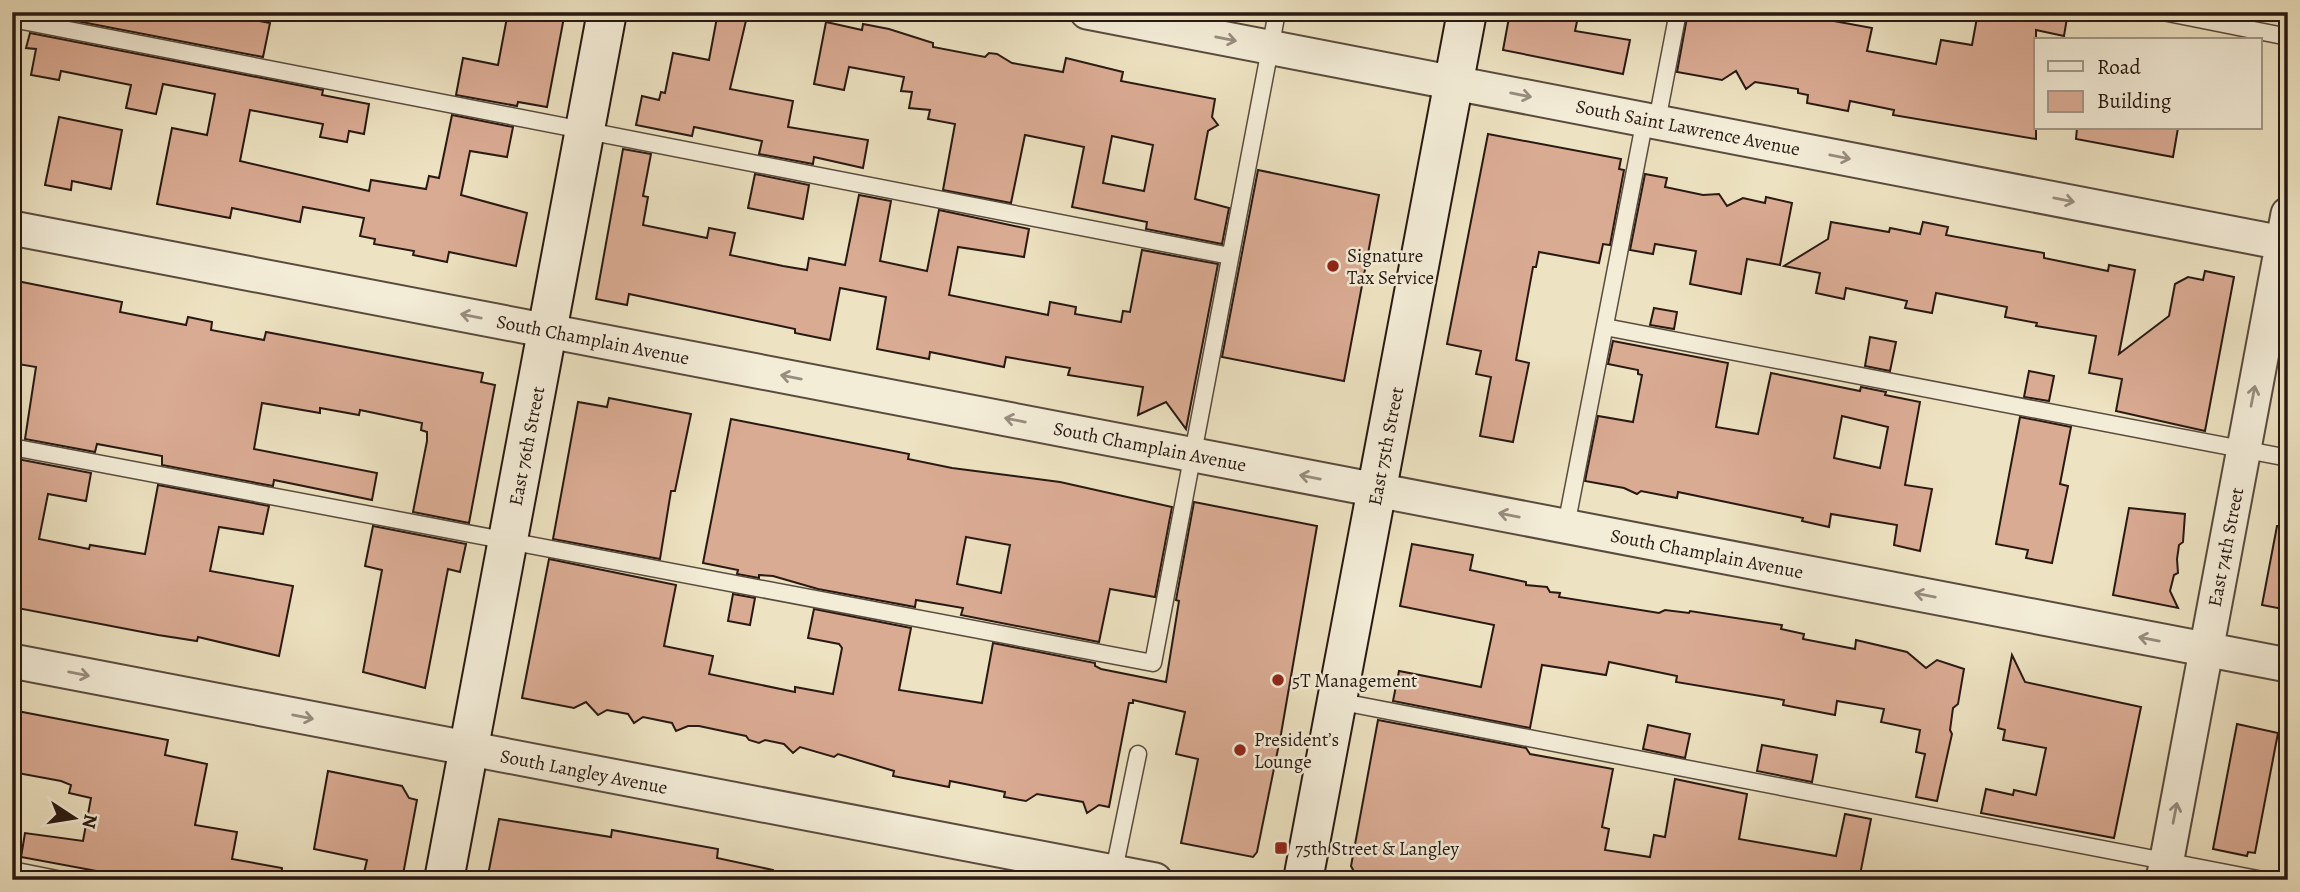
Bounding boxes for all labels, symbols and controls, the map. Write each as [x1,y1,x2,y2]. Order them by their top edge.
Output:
one-way arrow [1215,33,1237,46]
legend [2034,38,2262,130]
text: Road [2097,53,2141,81]
text: Building [2097,87,2172,115]
one-way arrow [1509,88,1532,102]
street label: South Saint Lawrence Avenue [1573,93,1802,163]
one-way arrow [1828,151,1851,164]
one-way arrow [2052,194,2075,208]
place label: Signature Tax Service [1347,243,1434,291]
marker: Signature Tax Service [1325,258,1341,274]
one-way arrow [460,308,483,322]
street label: South Champlain Avenue [494,309,691,371]
one-way arrow [780,370,803,383]
street label: East 76th Street [503,384,551,508]
street label: East 75th Street [1362,385,1410,508]
one-way arrow [2247,385,2260,408]
one-way arrow [1004,413,1026,426]
street label: South Champlain Avenue [1051,416,1248,478]
one-way arrow [1299,469,1322,483]
street label: East 74th Street [2202,485,2250,609]
one-way arrow [1498,508,1521,521]
street label: South Champlain Avenue [1608,523,1805,585]
one-way arrow [1914,588,1937,602]
one-way arrow [2138,631,2161,645]
one-way arrow [67,668,90,682]
place label: 5T Management [1292,668,1417,694]
marker: 5T Management [1270,672,1286,688]
one-way arrow [291,711,314,725]
place label: President’s Lounge [1254,727,1339,775]
marker: President’s Lounge [1232,742,1248,758]
street label: South Langley Avenue [498,743,670,801]
north arrow [38,784,108,854]
one-way arrow [2169,802,2182,825]
text: N [75,812,104,831]
place label: 75th Street & Langley [1295,836,1459,862]
marker: 75th Street & Langley [1273,840,1289,856]

